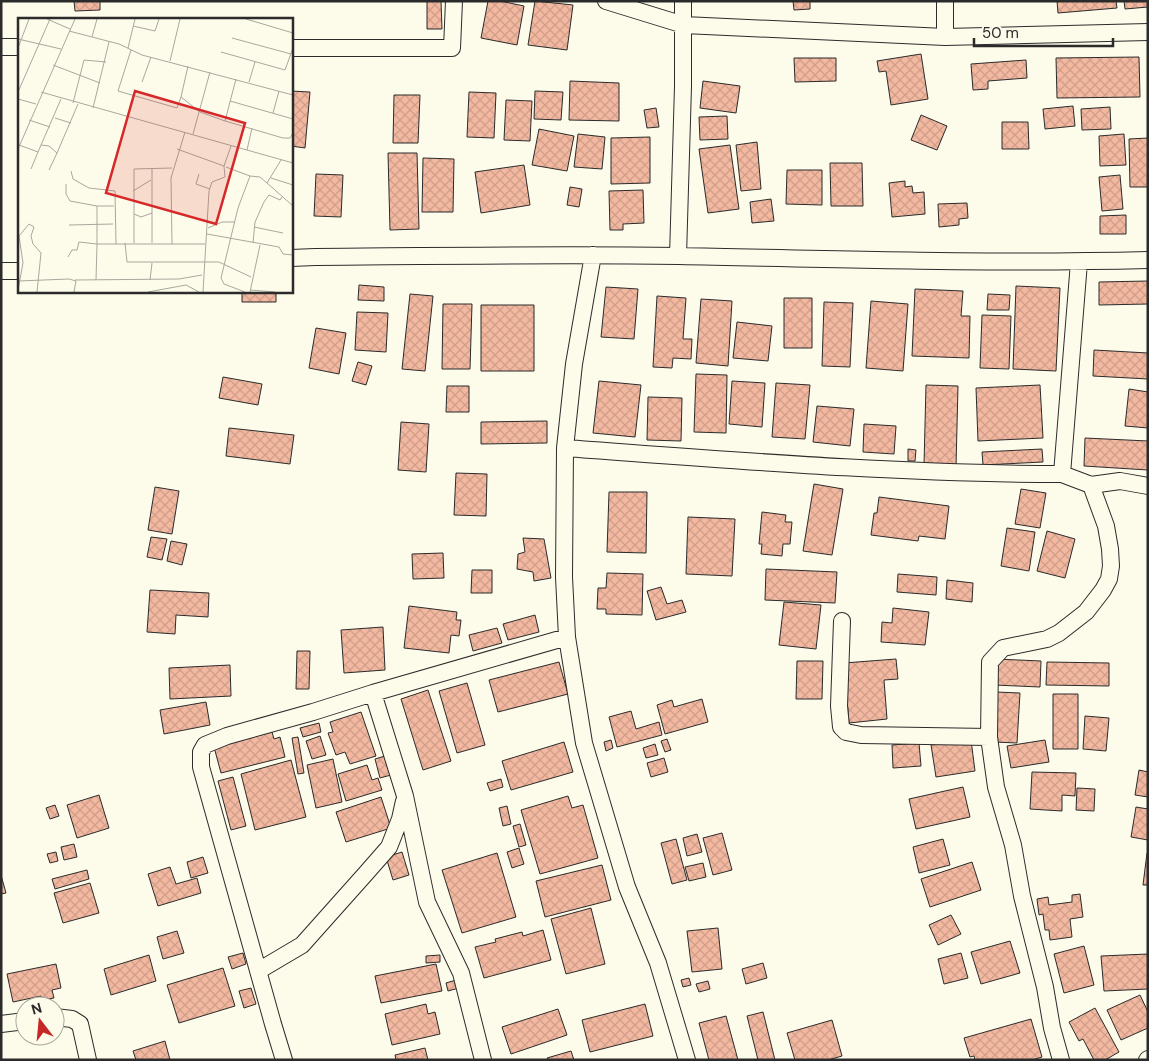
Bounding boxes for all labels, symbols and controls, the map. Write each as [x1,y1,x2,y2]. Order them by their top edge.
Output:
scale bar [974,15,1113,47]
inset map [18,18,292,292]
text: 50 m [982,23,1019,43]
north arrow [15,996,65,1046]
text: N [29,998,44,1019]

